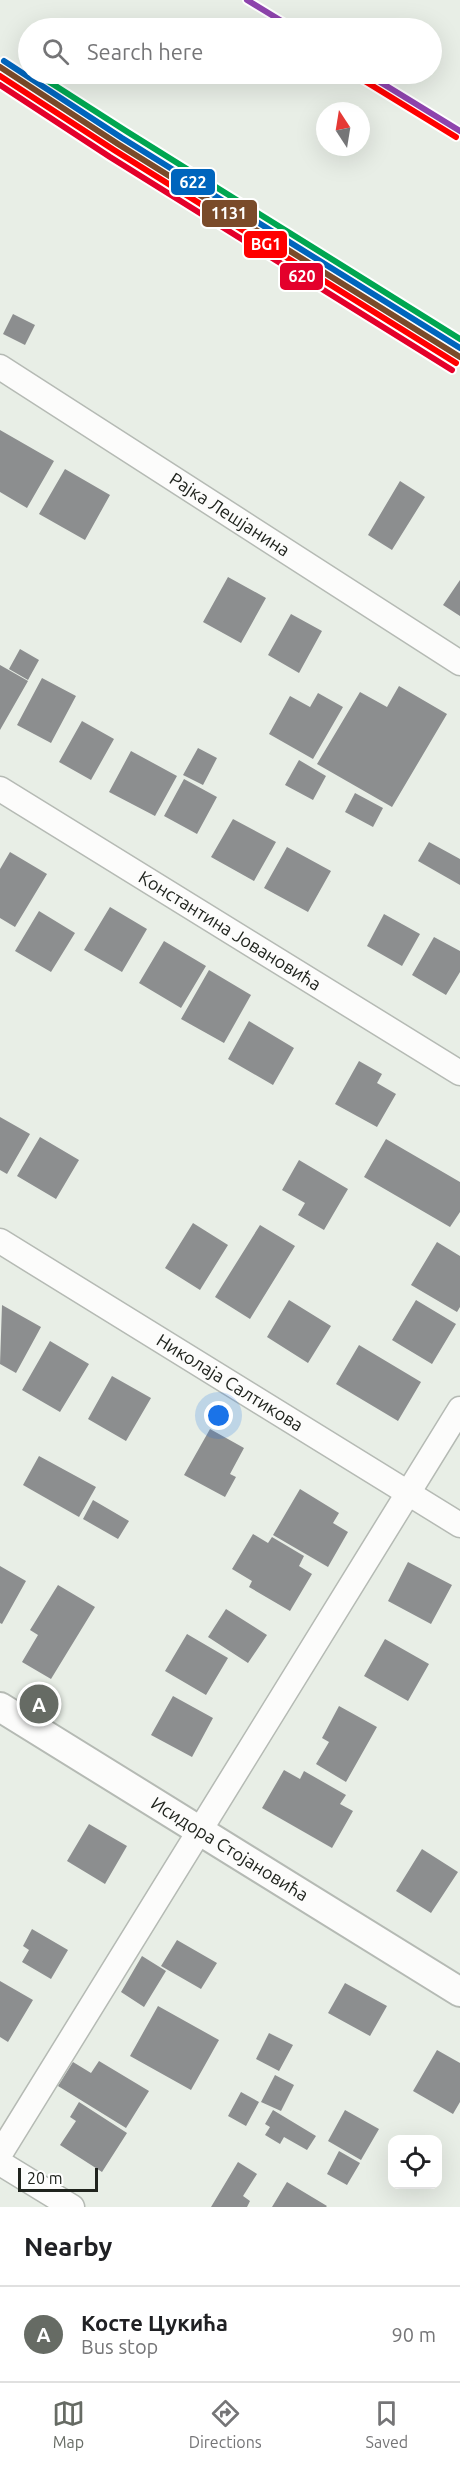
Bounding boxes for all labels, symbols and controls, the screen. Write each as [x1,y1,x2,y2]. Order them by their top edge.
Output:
search box [18,18,442,84]
icon: search [39,35,72,68]
text: Search here [87,39,203,64]
north arrow [316,102,370,156]
line badge: 622 [170,168,216,196]
text: 622 [179,173,207,191]
line badge: 1131 [201,199,258,228]
text: 1131 [211,204,247,222]
line badge: BG1 [243,230,288,259]
text: BG1 [251,235,281,253]
line badge: 620 [279,262,324,291]
text: 620 [288,267,316,285]
street label: Рајка Лешјанина [166,468,294,560]
street label: Константина Јовановића [135,866,325,994]
street label: Николаја Салтикова [153,1329,307,1435]
your location [204,1401,233,1430]
pin: A [20,1682,58,1726]
street label: Исидора Стојановића [148,1792,312,1905]
map controls [388,2135,442,2189]
button: locate [388,2135,442,2189]
scale bar [18,2165,98,2192]
text: 20 m [27,2169,63,2187]
text: Nearby [24,2232,112,2261]
text: Косте Цукића [81,2310,228,2335]
text: A [36,2323,51,2346]
text: 90 m [392,2323,436,2346]
text: Bus stop [81,2335,158,2358]
tab: Map [52,2397,85,2451]
tab: Directions [189,2397,262,2451]
tab: Saved [366,2397,408,2451]

